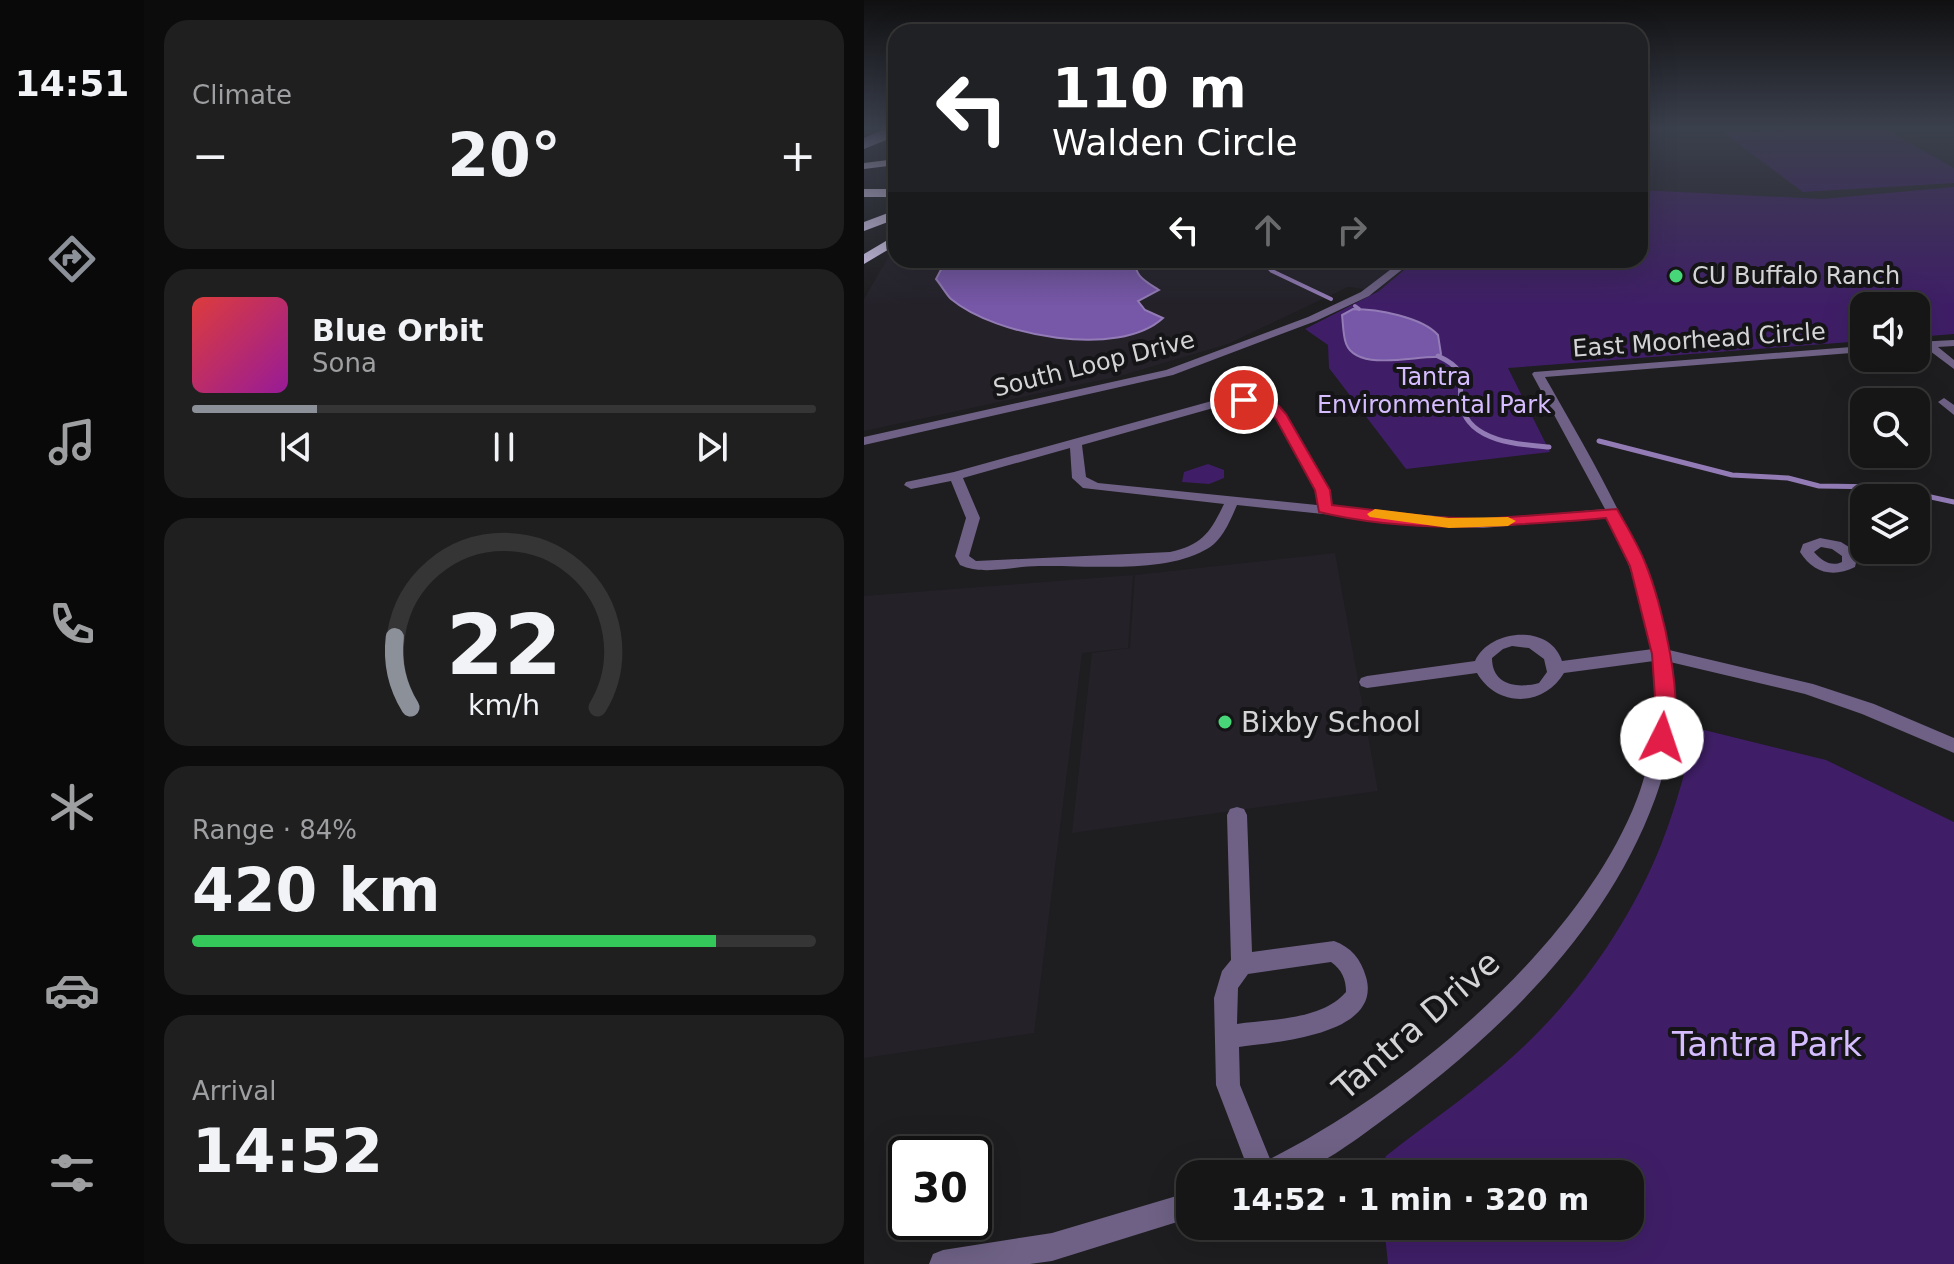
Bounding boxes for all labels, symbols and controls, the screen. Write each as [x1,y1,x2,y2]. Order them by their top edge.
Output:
text: 110 m [1052,55,1247,120]
icon: left [920,56,1024,160]
text: 14:51 [15,63,129,104]
text: Climate [192,80,292,110]
text: 20° [447,120,561,190]
text: Walden Circle [1052,122,1298,163]
text: − [192,130,229,181]
text: + [779,130,816,181]
icon: left [1162,208,1206,252]
icon: ahead [1246,208,1290,252]
icon: right [1330,208,1374,252]
icon: directions [44,231,100,287]
place label: CU Buffalo Ranch [1692,262,1900,290]
marker: CU Buffalo Ranch [1667,267,1685,285]
map controls [1850,292,1930,564]
button: sound [1850,292,1930,372]
text: Blue Orbit [312,313,484,348]
street label: East Moorhead Circle [1571,317,1827,363]
street label: South Loop Drive [990,325,1198,403]
text: Sona [312,348,377,378]
park label: Tantra Environmental Park [1317,363,1551,419]
pin [1210,366,1278,434]
icon: arrive [1222,378,1266,422]
button: search [1850,388,1930,468]
icon: music [44,414,100,470]
icon: previous [274,425,318,469]
icon: pause [482,425,526,469]
icon: next [690,425,734,469]
button: layers [1850,484,1930,564]
icon: phone [44,596,100,652]
text: 22 [446,597,562,694]
text: km/h [468,688,540,722]
position arrow [1620,696,1704,780]
place label: Bixby School [1241,706,1421,739]
marker: Bixby School [1216,713,1234,731]
icon: climate [44,779,100,835]
text: Range · 84% [192,815,357,845]
text: 420 km [192,855,441,925]
street label: Tantra Drive [1324,942,1507,1109]
icon: car [44,962,100,1018]
park label: Tantra Park [1671,1024,1862,1064]
text: Arrival [192,1076,276,1106]
text: 14:52 [192,1116,383,1186]
speed limit sign: 30 [888,1136,992,1240]
icon: filters [44,1145,100,1201]
text: 14:52 · 1 min · 320 m [1231,1182,1589,1217]

